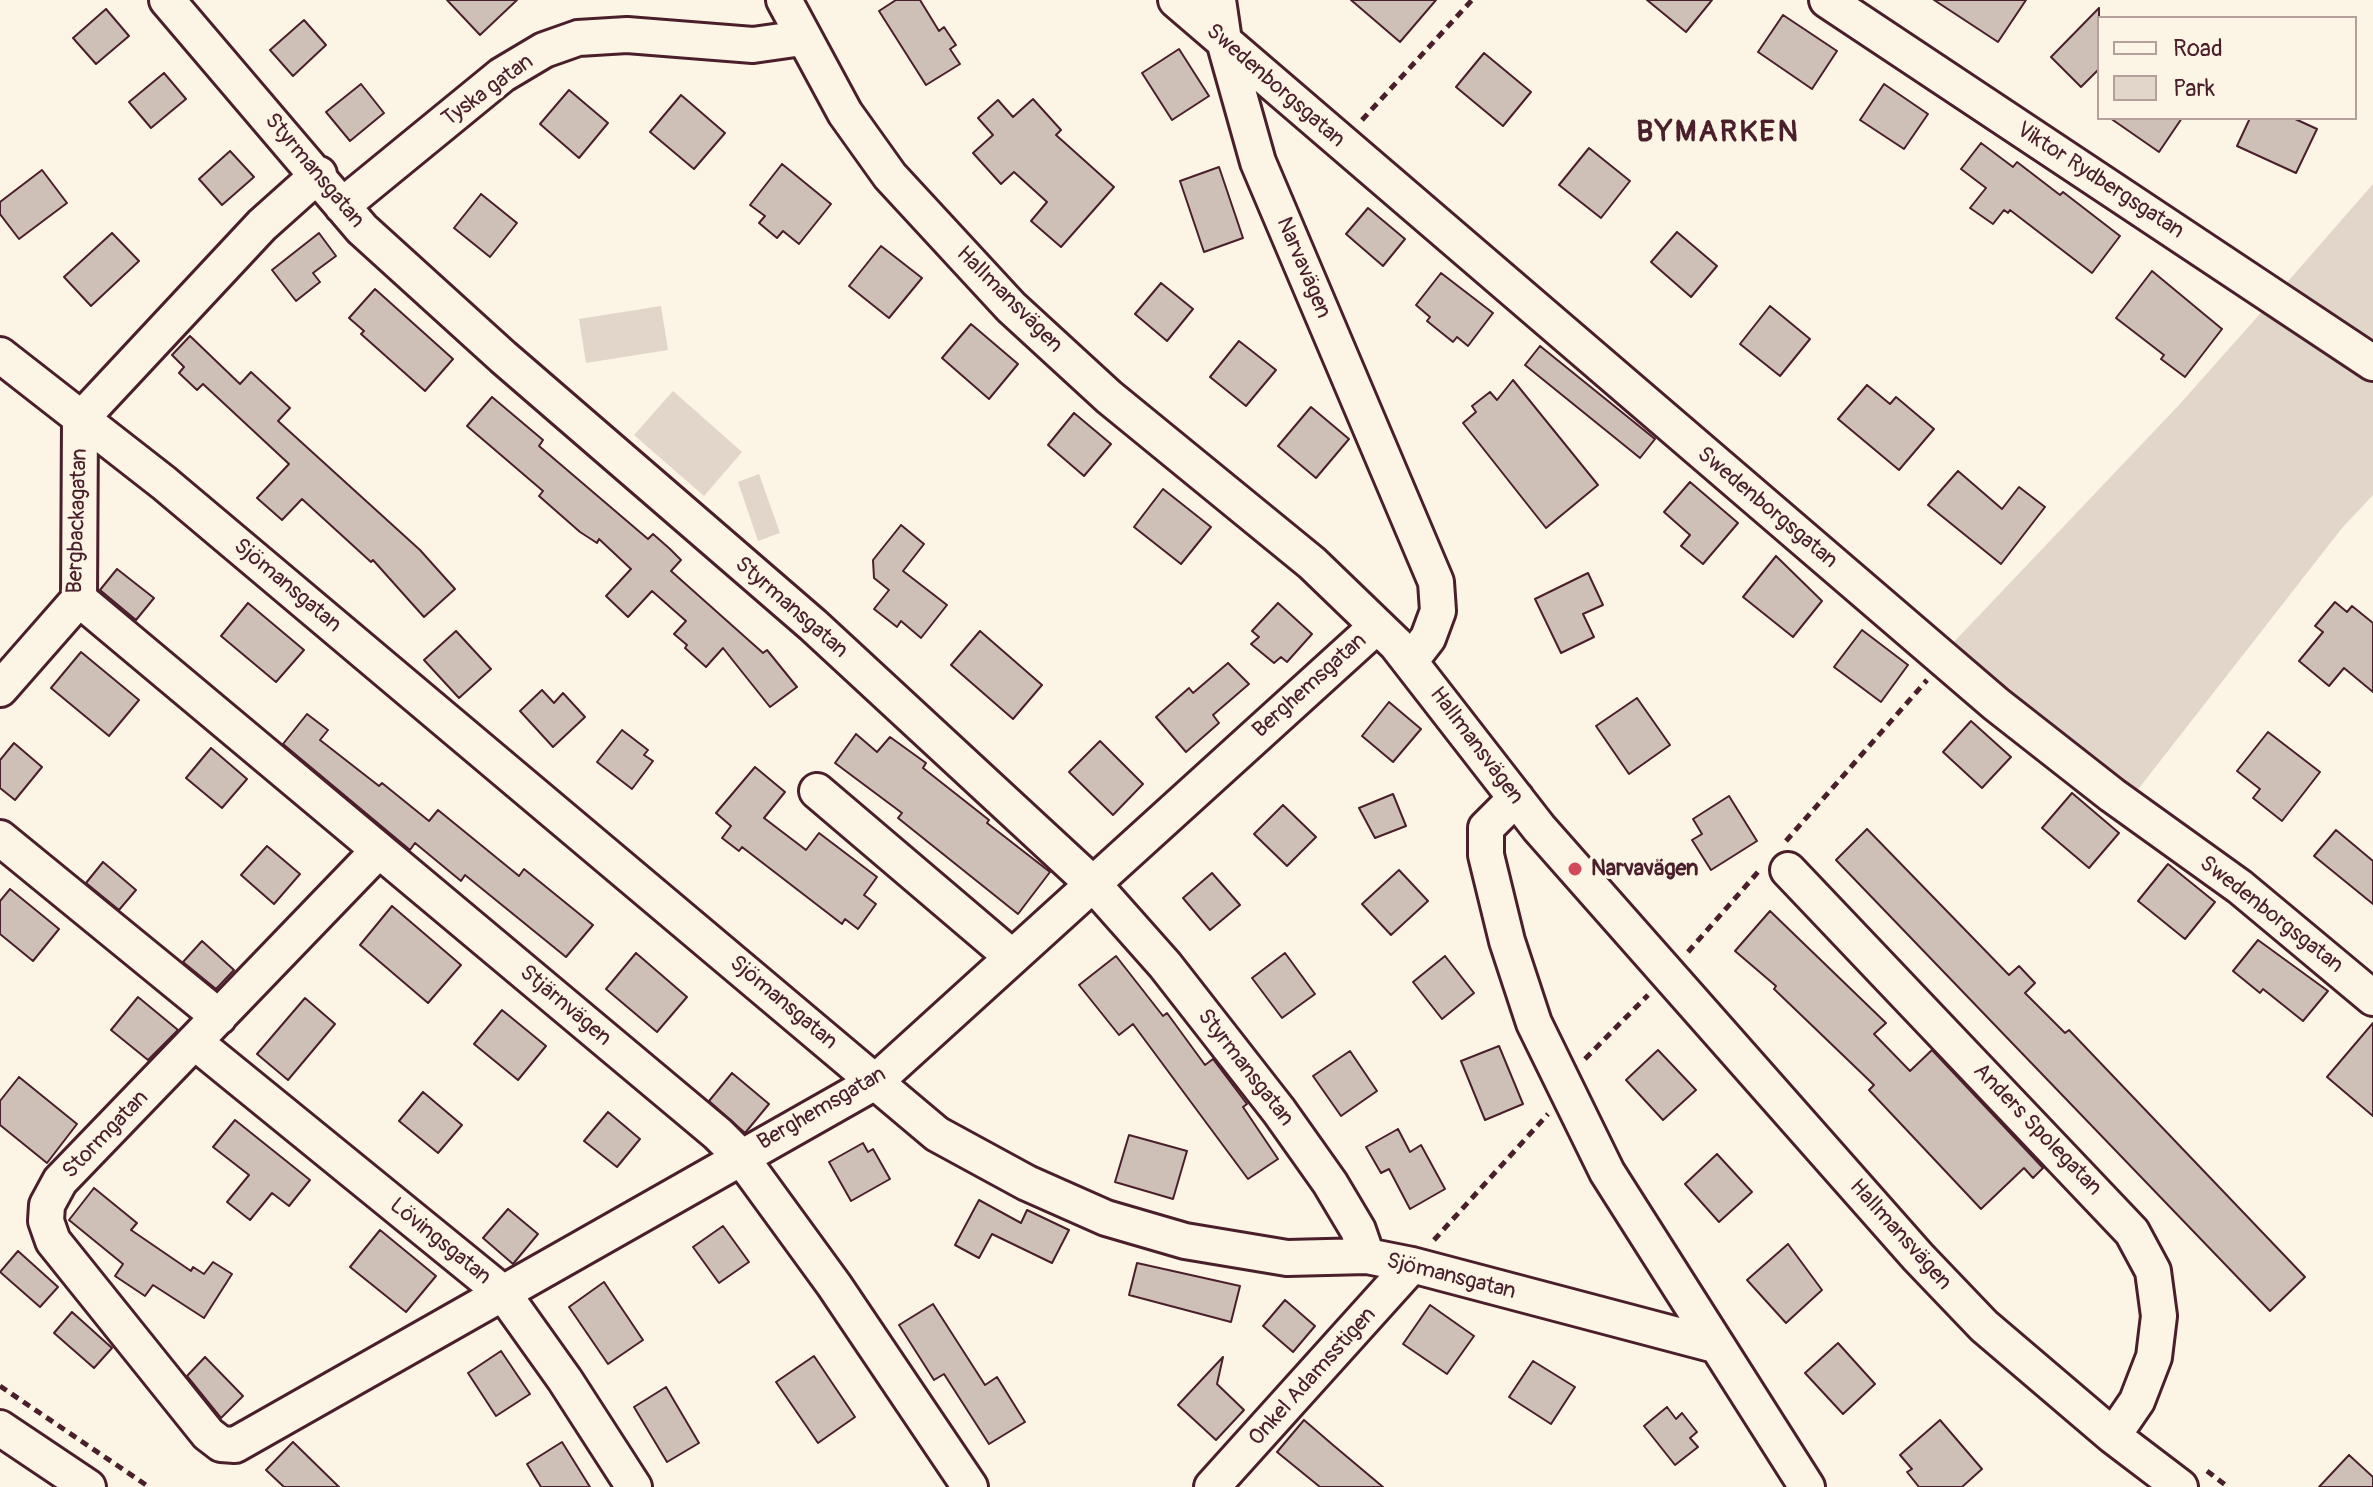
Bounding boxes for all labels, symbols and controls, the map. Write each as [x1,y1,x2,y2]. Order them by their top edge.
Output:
legend [2097,16,2357,120]
street label: Swedenborgsgatan [1200,19,1350,153]
text: Road [2173,34,2223,63]
street label: Tyska gatan [437,49,539,133]
text: Park [2173,74,2215,103]
street label: Styrmansgatan [258,108,370,234]
district label: BYMARKEN [1636,115,1800,151]
street label: Viktor Rydbergsgatan [2011,117,2189,245]
street label: Narvavägen [1270,213,1336,323]
street label: Hallmansvägen [950,241,1068,359]
street label: Swedenborgsgatan [1691,442,1843,574]
street label: Bergbackagatan [62,448,94,594]
street label: Sjömansgatan [228,533,346,639]
street label: Styrmansgatan [729,552,853,664]
street label: Berghemsgatan [1248,628,1372,744]
street label: Hallmansvägen [1423,682,1529,810]
street label: Swedenborgsgatan [2194,851,2348,979]
place label: Narvavägen [1591,856,1698,882]
marker: Narvavägen [1566,860,1584,878]
street label: Sjömansgatan [724,950,842,1056]
street label: Stjärnvägen [514,960,616,1052]
street label: Styrmansgatan [1191,1004,1299,1132]
street label: Anders Spolegatan [1967,1058,2107,1202]
street label: Berghemsgatan [753,1062,891,1156]
street label: Stormgatan [57,1085,155,1185]
street label: Hallmansvägen [1843,1174,1957,1296]
street label: Lövingsgatan [384,1193,496,1291]
street label: Sjömansgatan [1384,1248,1518,1306]
street label: Onkel Adamsstigen [1244,1302,1382,1452]

